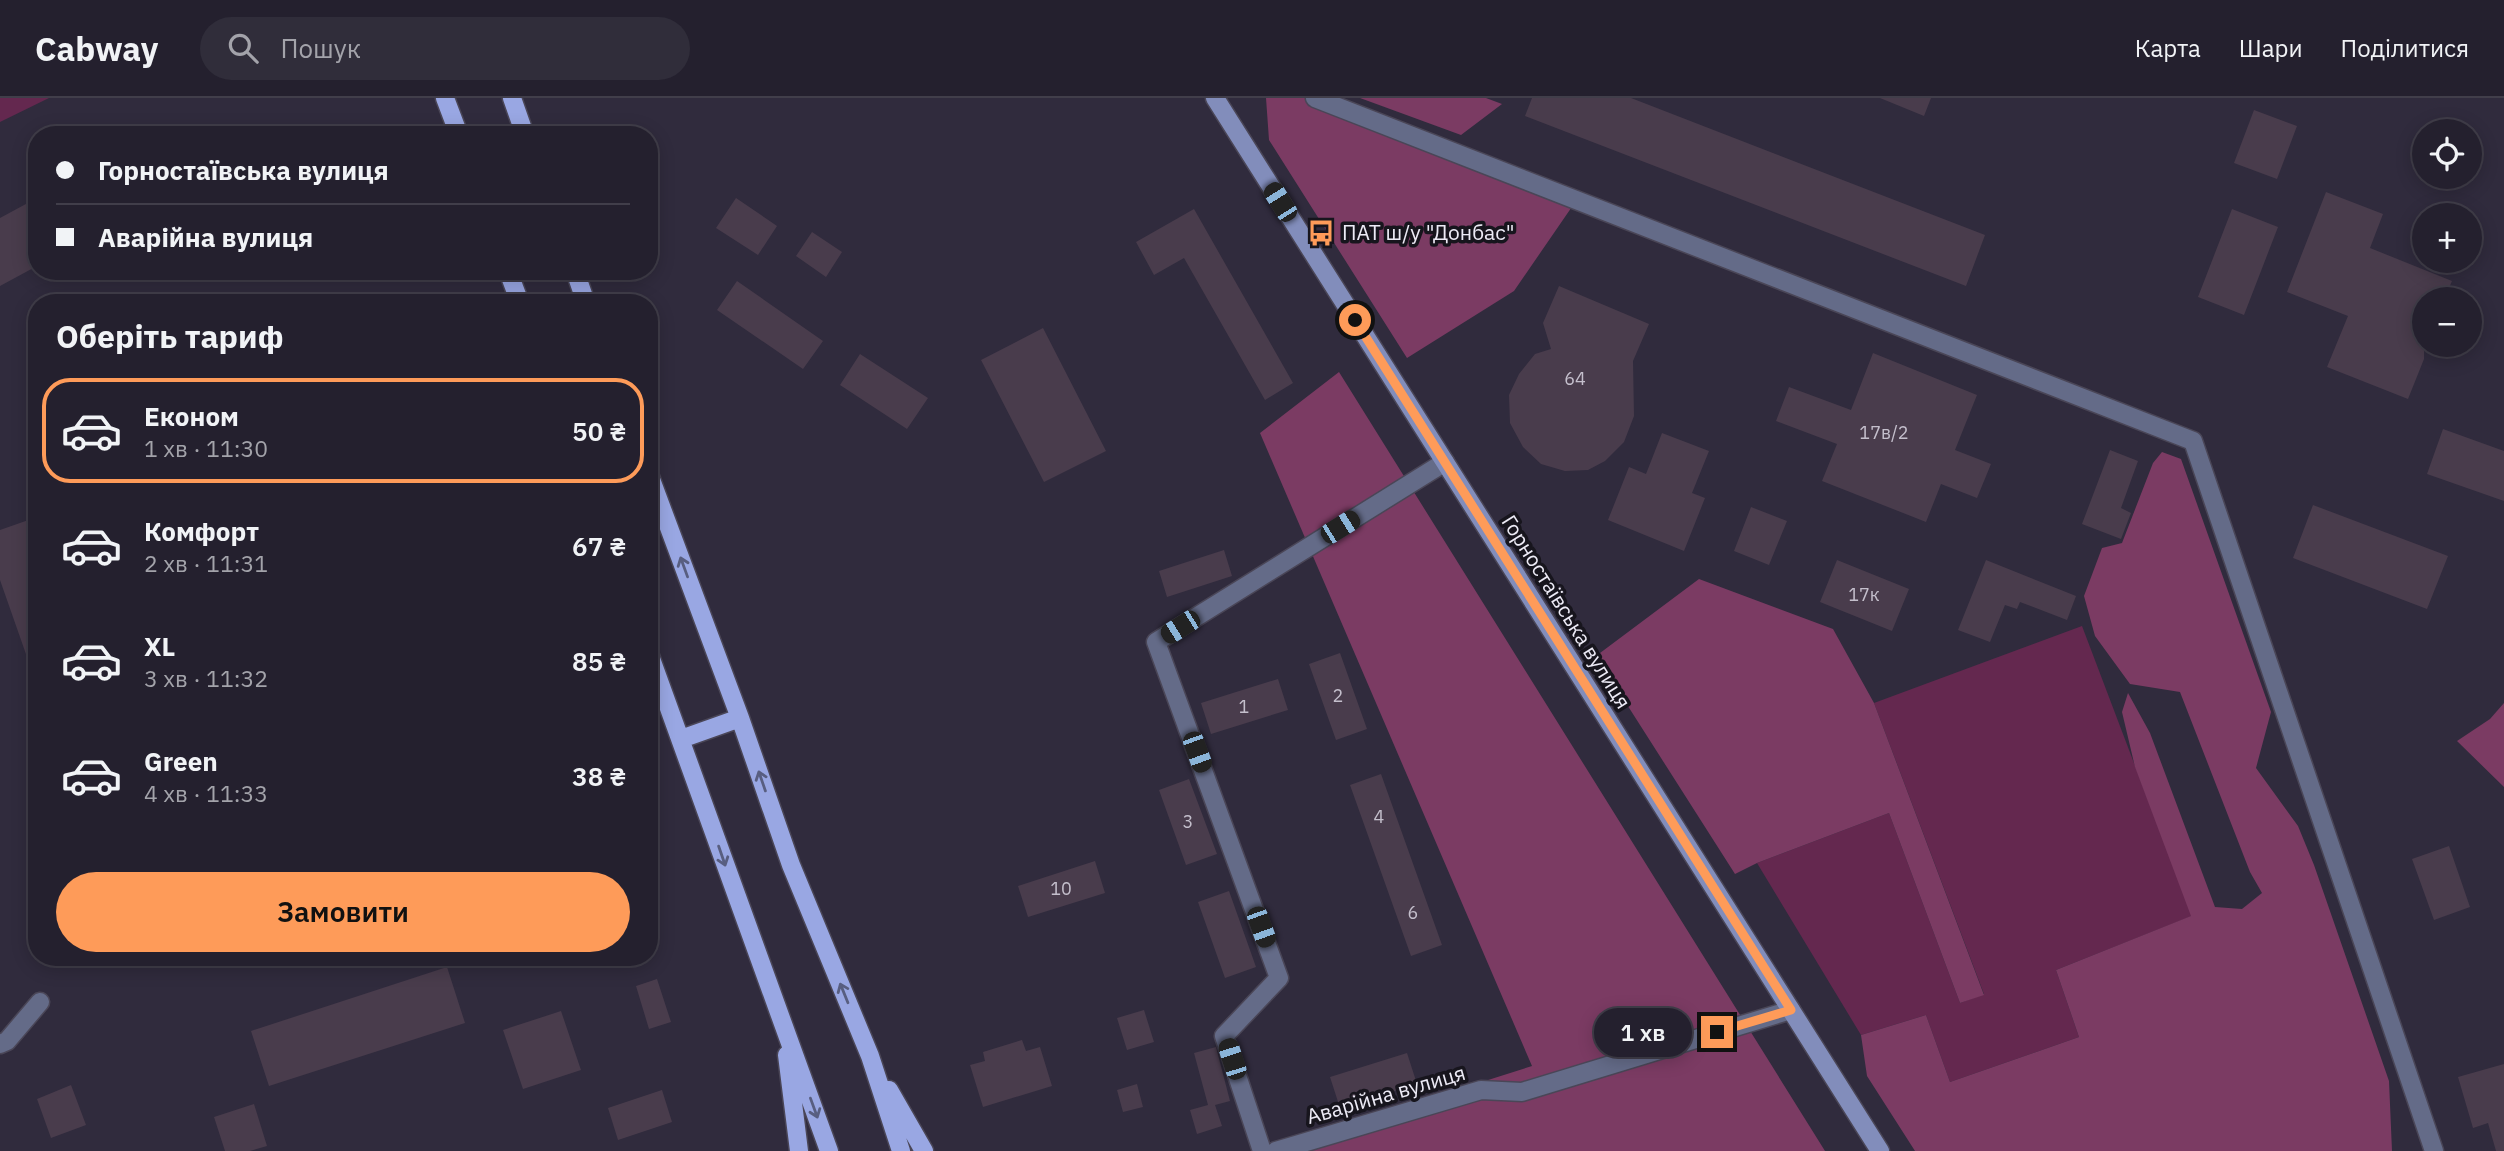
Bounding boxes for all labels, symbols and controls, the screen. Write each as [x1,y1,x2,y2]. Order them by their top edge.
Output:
search box [200,17,690,80]
text: Cabway [35,27,158,70]
icon: search [224,29,262,67]
text: Пошук [280,31,361,65]
text: Карта [2135,32,2201,64]
text: Шари [2239,32,2303,64]
text: Поділитися [2341,32,2469,64]
map controls [2412,119,2482,357]
button: locate [2412,119,2482,189]
text: Горностаївська вулиця [98,153,389,187]
car [1260,179,1301,225]
button: + [2412,203,2482,273]
bus stop icon: ПАТ ш/у "Донбас" [1306,218,1336,248]
place label: ПАТ ш/у "Донбас" [1342,218,1515,246]
text: Аварійна вулиця [98,220,313,254]
button: − [2412,287,2482,357]
route start [1339,304,1371,336]
text: Оберіть тариф [56,315,283,357]
house number: 64 [1564,367,1586,390]
icon: car [60,399,123,462]
text: Економ [144,399,239,433]
text: 50 ₴ [572,414,626,448]
house number: 17в/2 [1859,421,1909,444]
text: 1 хв · 11:30 [144,433,268,463]
car [1317,507,1364,547]
street label: Горностаївська вулиця [1496,509,1638,714]
icon: car [60,514,123,577]
text: Комфорт [144,514,259,548]
text: 67 ₴ [572,529,626,563]
text: 2 хв · 11:31 [144,548,268,578]
one-way arrow [677,557,689,579]
house number: 17к [1848,583,1880,606]
car [1157,607,1204,647]
icon: car [60,629,123,692]
text: XL [144,629,175,663]
text: 85 ₴ [572,644,626,678]
text: 3 хв · 11:32 [144,663,268,693]
house number: 2 [1333,684,1343,707]
house number: 1 [1239,695,1249,718]
car [1180,729,1215,775]
icon: car [60,744,123,807]
text: Green [144,744,218,778]
text: 38 ₴ [572,759,626,793]
one-way arrow [755,771,767,793]
text: 4 хв · 11:33 [144,778,268,808]
house number: 4 [1374,805,1385,828]
house number: 3 [1183,810,1193,833]
one-way arrow [717,844,729,866]
button: Замовити [56,872,630,952]
house number: 10 [1050,877,1072,900]
house number: 6 [1408,901,1418,924]
car [1244,904,1279,950]
one-way arrow [837,983,850,1004]
callout: 1 хв [1594,1007,1692,1056]
route end [1701,1016,1733,1048]
text: 1 хв [1621,1017,1665,1047]
car [1216,1036,1249,1082]
street label: Аварійна вулиця [1303,1058,1469,1130]
one-way arrow [809,1096,821,1118]

